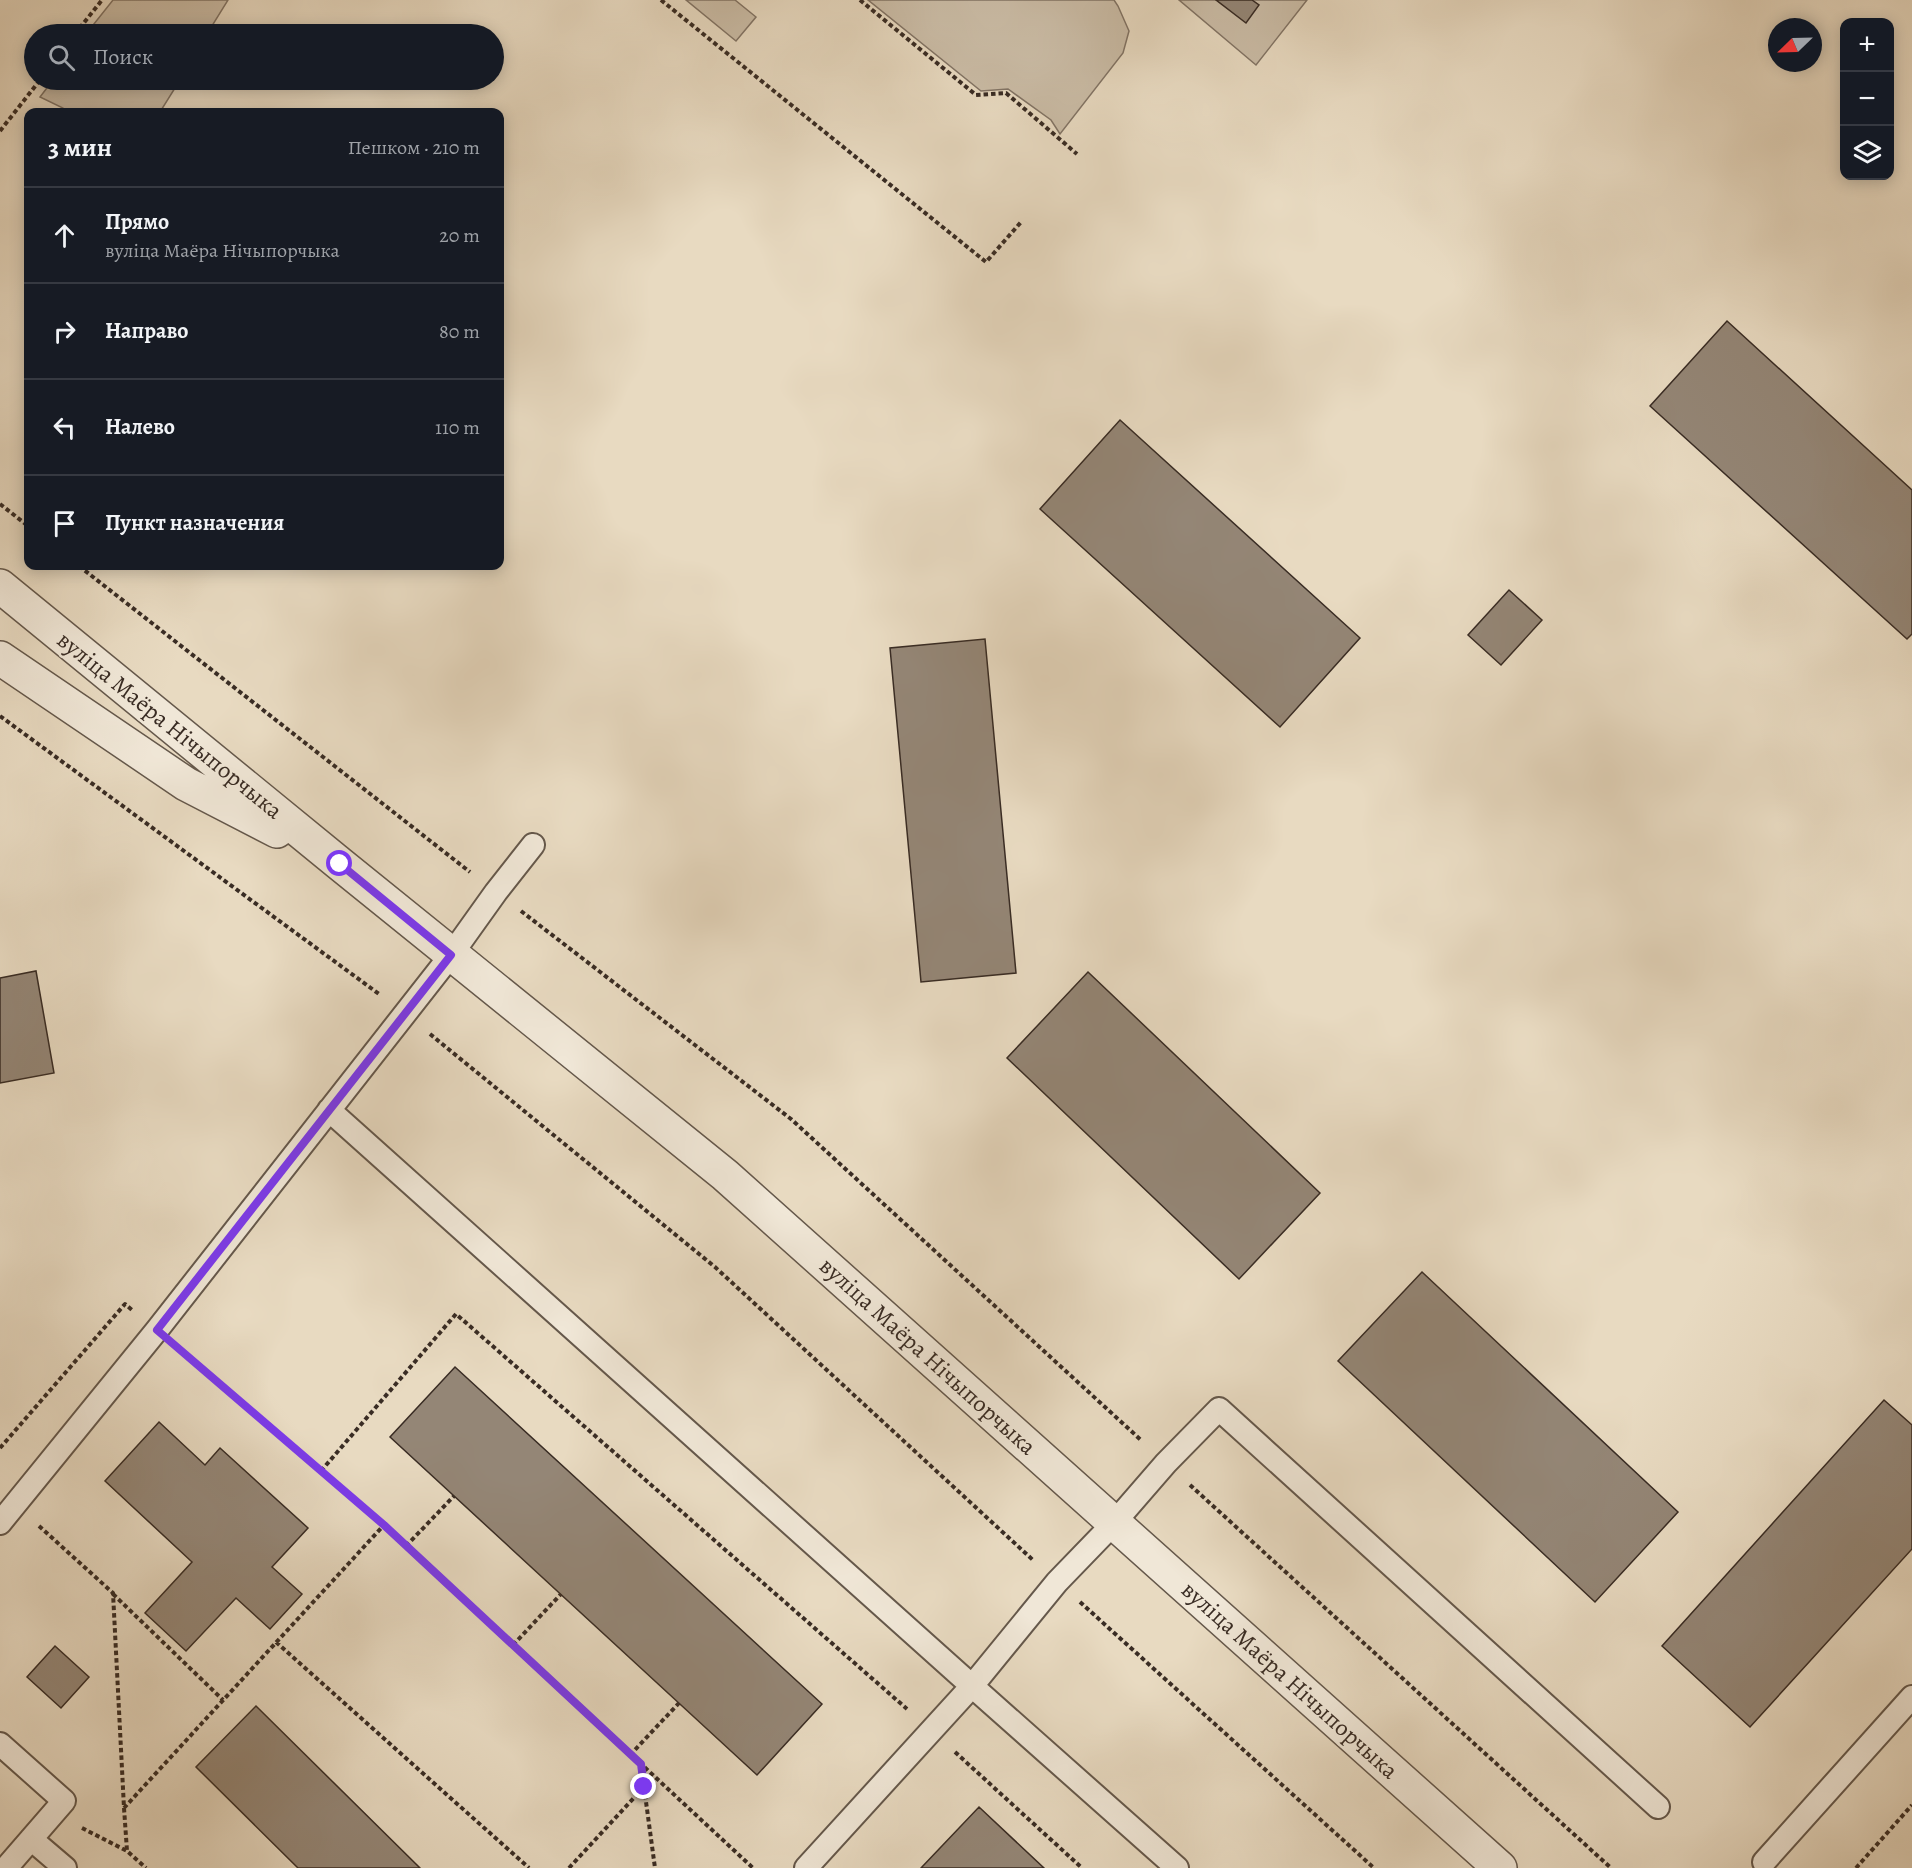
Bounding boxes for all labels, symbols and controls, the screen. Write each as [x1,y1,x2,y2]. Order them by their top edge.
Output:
north arrow [1768,18,1822,72]
map controls [1840,18,1894,180]
button: + [1840,18,1894,72]
search box [24,24,504,90]
icon: search [45,41,78,74]
text: Поиск [93,42,153,72]
button: − [1840,72,1894,126]
button: layers [1840,126,1894,180]
text: 3 мин [48,130,112,165]
text: Пешком · 210 m [348,134,480,161]
text: Прямо [105,207,169,237]
icon: ahead [48,219,81,252]
text: 20 m [439,222,480,249]
text: вуліца Маёра Нічыпорчыка [105,237,340,264]
icon: right [48,315,81,348]
text: Направо [105,316,188,346]
text: 80 m [439,318,480,345]
icon: left [48,411,81,444]
text: Налево [105,412,175,442]
text: 110 m [435,414,480,441]
icon: arrive [48,507,81,540]
text: Пункт назначения [105,508,284,538]
street label: вуліца Маёра Нічыпорчыка [50,624,290,826]
route start [326,850,352,876]
street label: вуліца Маёра Нічыпорчыка [813,1250,1043,1462]
street label: вуліца Маёра Нічыпорчыка [1175,1574,1405,1786]
route end [630,1773,656,1799]

